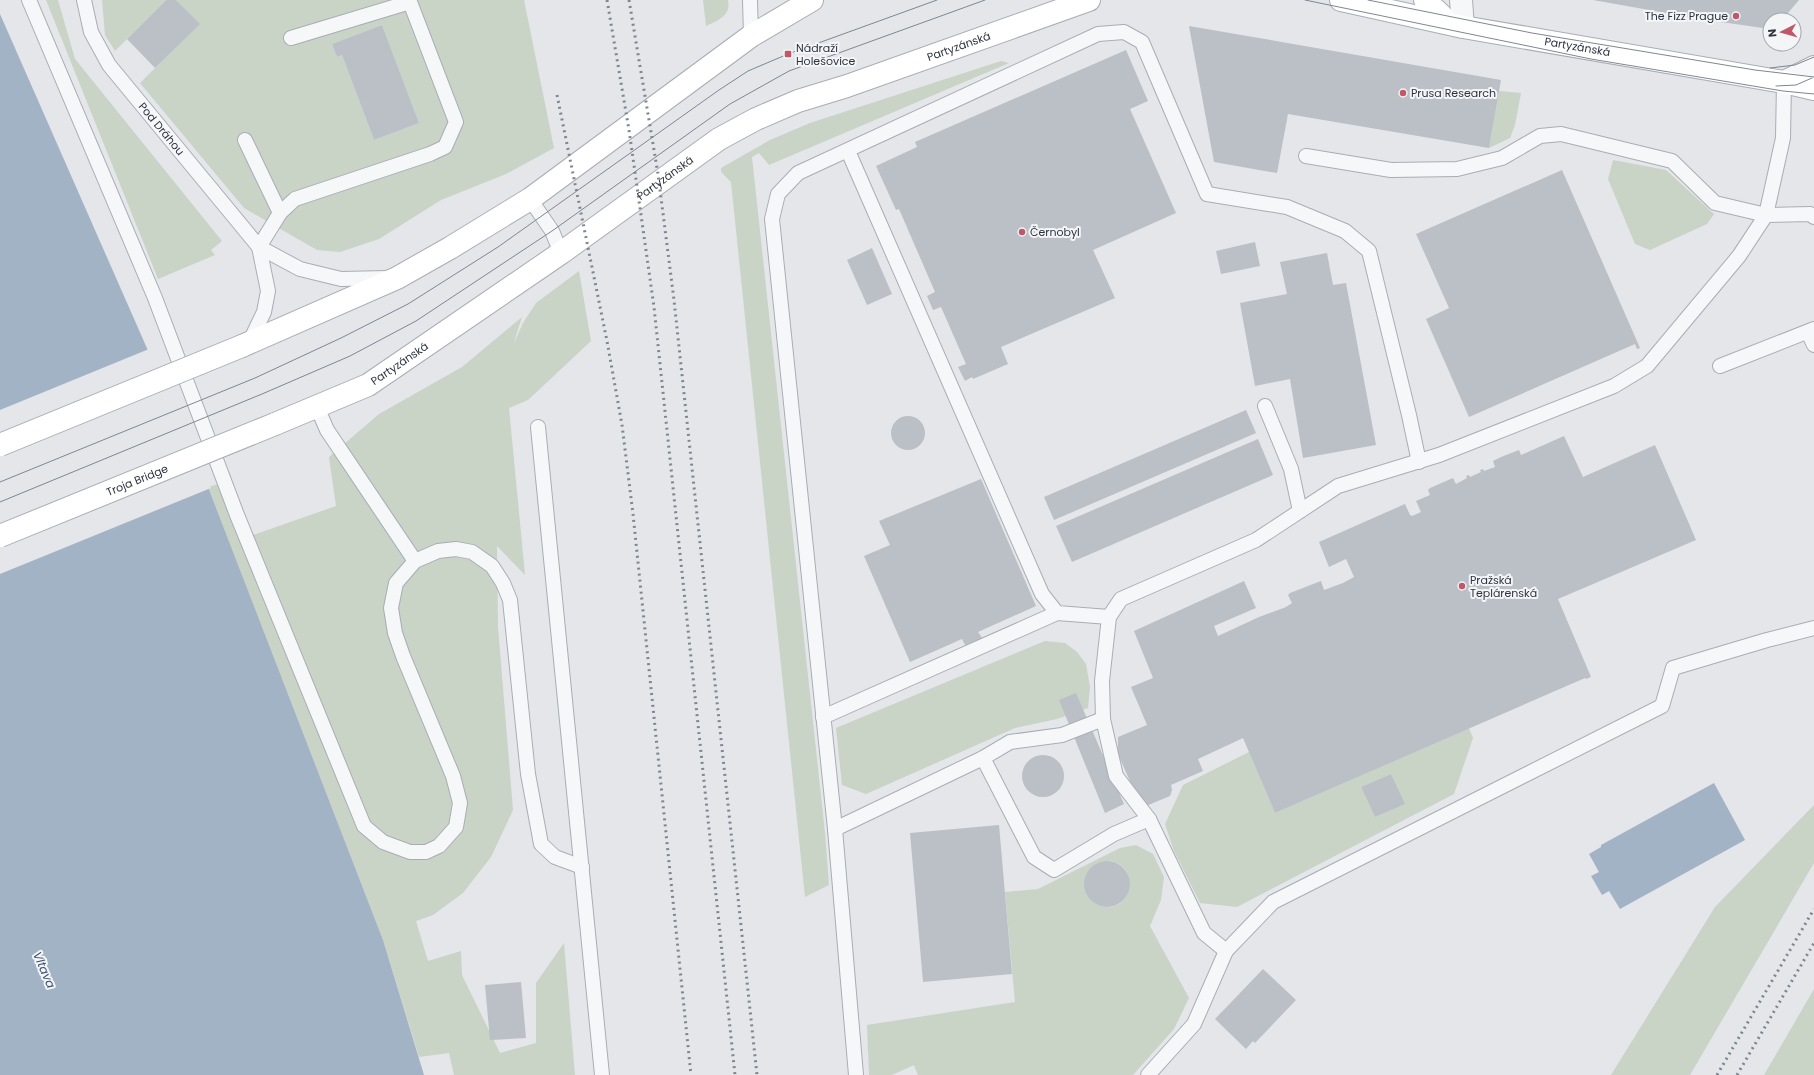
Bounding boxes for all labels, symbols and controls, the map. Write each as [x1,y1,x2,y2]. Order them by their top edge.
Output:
place label: The Fizz Prague [1645,8,1728,24]
marker: The Fizz Prague [1731,11,1741,21]
north arrow [1762,12,1802,52]
street label: Partyzánská [925,28,993,65]
text: N [1764,28,1780,38]
street label: Partyzánská [1543,33,1612,60]
place label: Nádraží Holešovice [796,40,856,69]
marker: Nádraží Holešovice [783,49,793,59]
place label: Prusa Research [1411,85,1496,101]
marker: Prusa Research [1398,88,1408,98]
street label: Pod Dráhou [135,99,188,159]
street label: Partyzánská [633,152,697,204]
place label: Černobyl [1030,224,1080,240]
marker: Černobyl [1017,227,1027,237]
street label: Partyzánská [368,338,431,389]
street label: Troja Bridge [104,460,171,500]
place label: Pražská Teplárenská [1470,572,1537,601]
marker: Pražská Teplárenská [1457,581,1467,591]
water label: Vltava [29,949,60,991]

